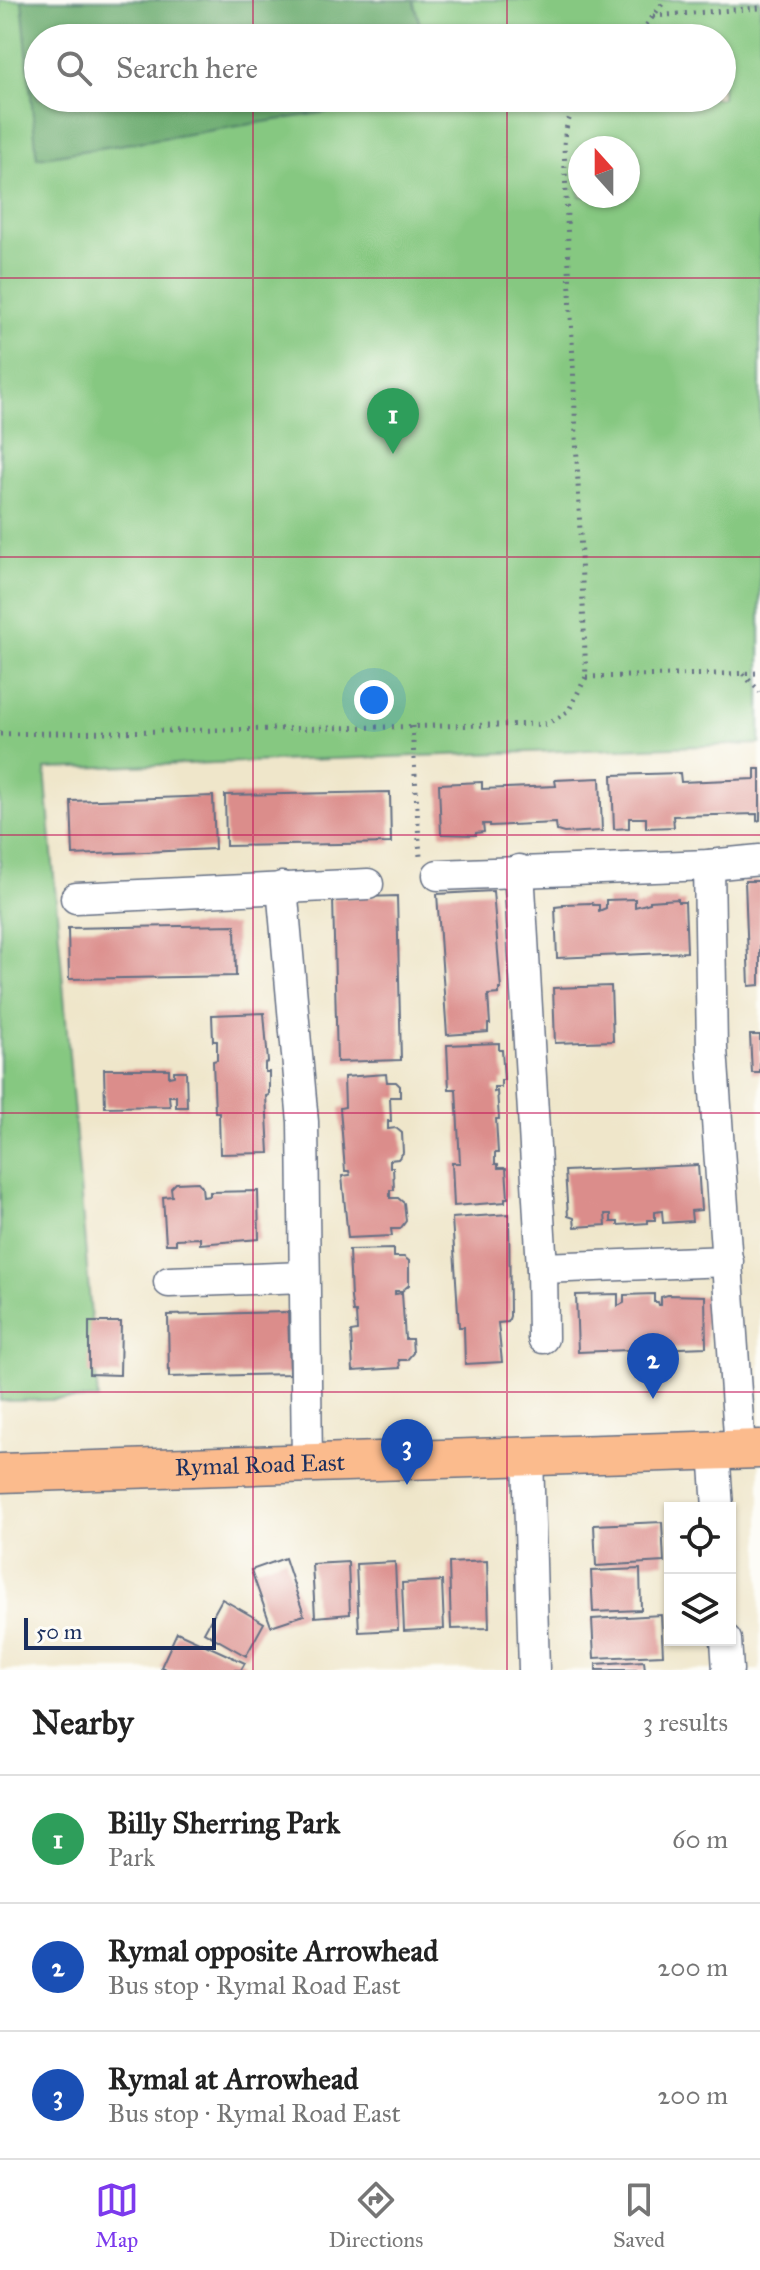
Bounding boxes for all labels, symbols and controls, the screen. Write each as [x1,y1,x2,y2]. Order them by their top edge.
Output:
search box [24,24,736,112]
icon: search [52,46,96,90]
text: Search here [116,50,258,86]
north arrow [568,136,640,208]
pin: 1 [367,388,419,454]
your location [354,680,394,720]
pin: 2 [627,1333,679,1399]
pin: 3 [381,1419,433,1485]
street label: Rymal Road East [174,1447,346,1482]
map controls [664,1502,736,1646]
button: locate [664,1502,736,1574]
button: layers [664,1574,736,1646]
scale bar [24,1614,216,1650]
text: 50 m [36,1618,82,1645]
text: Nearby [32,1702,134,1743]
text: 3 results [643,1706,728,1738]
text: Billy Sherring Park [108,1805,340,1841]
text: 1 [53,1823,63,1855]
text: 60 m [672,1823,728,1855]
text: Park [108,1841,155,1873]
text: Rymal opposite Arrowhead [108,1933,438,1969]
text: 2 [52,1951,64,1983]
text: 200 m [657,1951,728,1983]
text: Bus stop · Rymal Road East [108,1969,401,2001]
text: Rymal at Arrowhead [108,2061,359,2097]
text: 3 [53,2079,63,2111]
text: 200 m [657,2079,728,2111]
text: Bus stop · Rymal Road East [108,2097,401,2129]
tab: Map [95,2178,139,2253]
tab: Directions [328,2178,423,2253]
tab: Saved [613,2178,665,2253]

